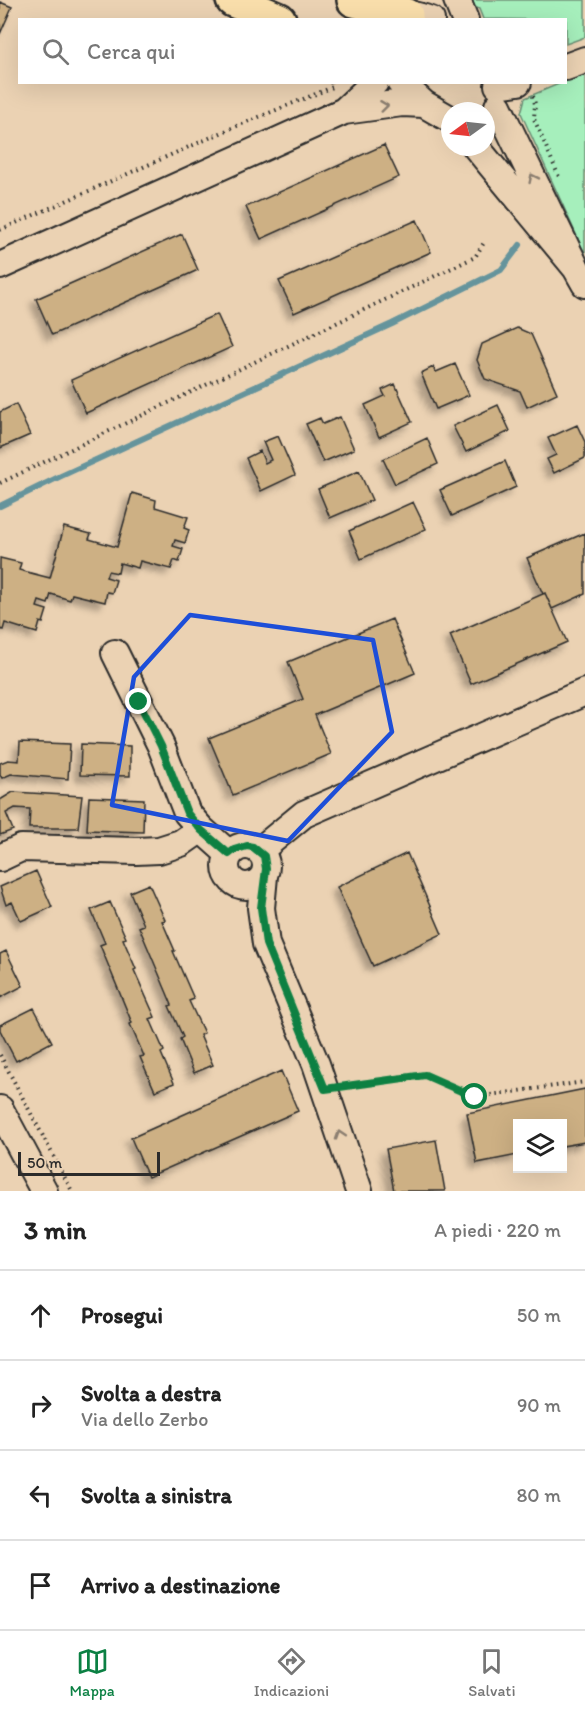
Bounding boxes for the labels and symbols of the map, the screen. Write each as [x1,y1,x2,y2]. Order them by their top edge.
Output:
one-way arrow [380,100,389,112]
north arrow [441,102,495,156]
one-way arrow [528,173,540,184]
route end [125,688,151,714]
route start [461,1083,487,1109]
one-way arrow [335,1130,348,1141]
scale bar [18,1149,160,1176]

